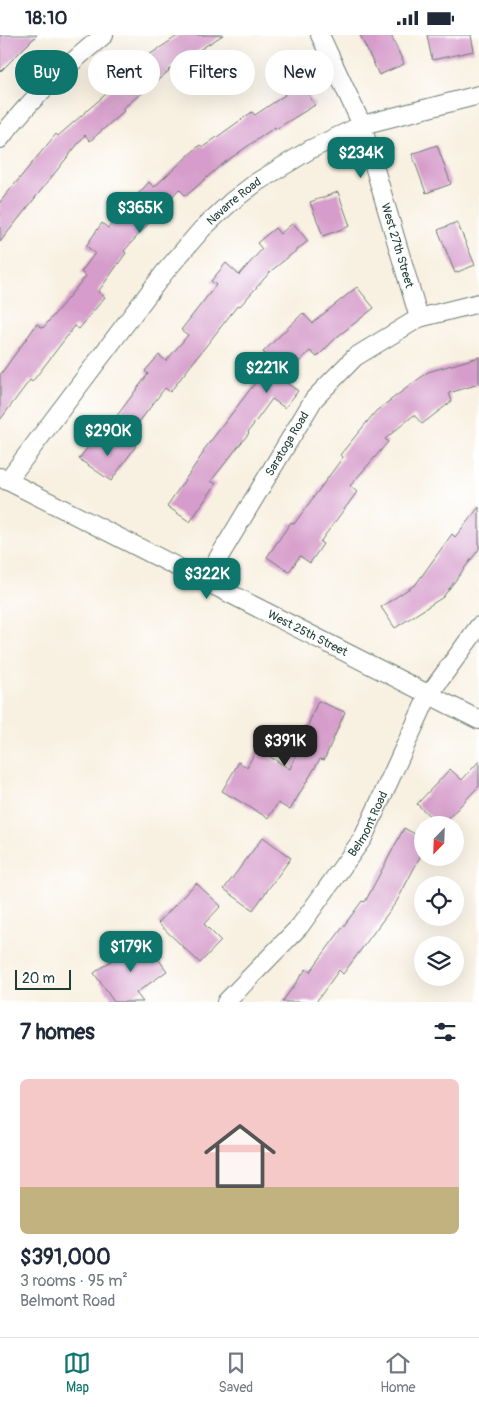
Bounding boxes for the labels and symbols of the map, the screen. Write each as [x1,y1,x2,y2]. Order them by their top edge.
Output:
pin: $234K [326,137,396,179]
street label: Navarre Road [204,174,264,229]
pin: $365K [105,191,175,234]
street label: West 27th Street [377,201,417,290]
pin: $221K [232,351,302,394]
street label: Saratoga Road [262,409,313,479]
pin: $290K [73,415,143,457]
pin: $322K [172,557,242,600]
street label: West 25th Street [265,607,350,660]
pin: $391K [250,725,320,767]
street label: Belmont Road [345,789,391,860]
north arrow [414,816,464,866]
pin: $179K [96,931,166,973]
scale bar [15,967,71,990]

